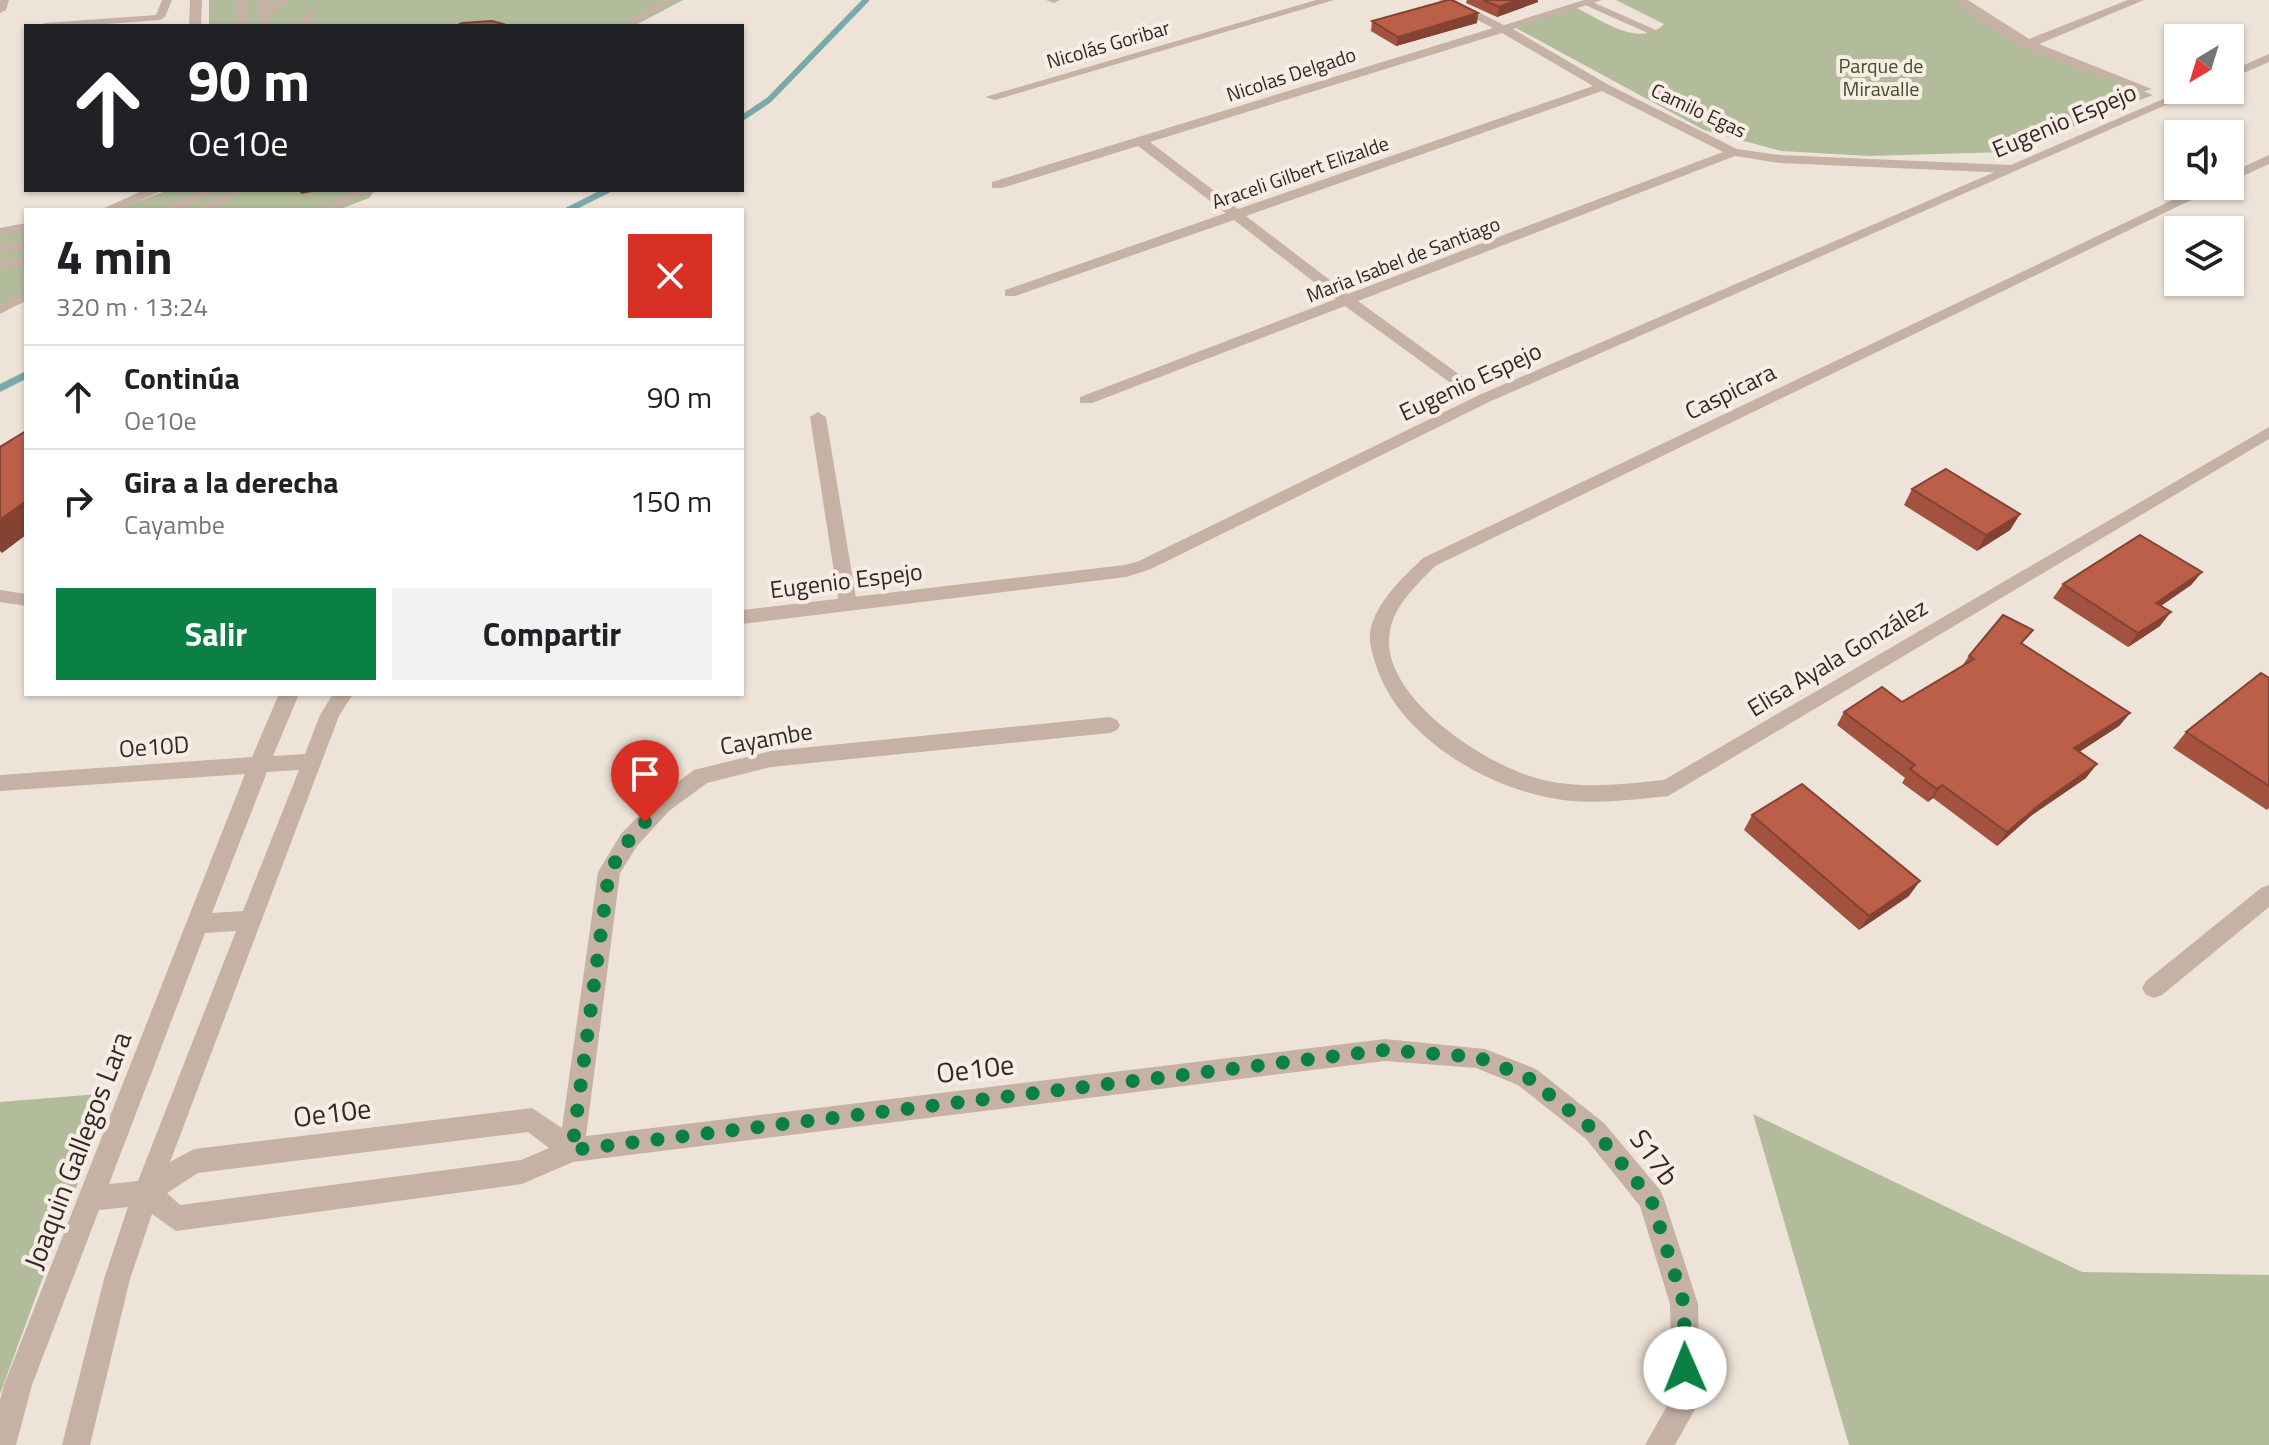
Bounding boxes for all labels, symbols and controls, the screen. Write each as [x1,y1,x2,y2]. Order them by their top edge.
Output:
street label: Nicolás Goribar [1043,12,1173,76]
north arrow [2164,24,2244,104]
map controls [2164,24,2244,296]
text: 90 m [188,38,310,123]
street label: Nicolas Delgado [1222,38,1360,110]
park label: Parque de Miravalle [1839,50,1923,104]
icon: ahead [56,56,160,160]
street label: Eugenio Espejo [1986,73,2142,167]
street label: Camilo Egas [1646,74,1752,146]
text: Oe10e [188,115,288,170]
button: sound [2164,120,2244,200]
street label: Araceli Gilbert Elizalde [1207,127,1393,217]
street label: Maria Isabel de Santiago [1302,208,1504,310]
button: layers [2164,216,2244,296]
text: 4 min [56,220,173,293]
button: close [628,234,712,318]
text: 320 m · 13:24 [56,287,208,326]
street label: Eugenio Espejo [1393,332,1547,430]
street label: Caspicara [1679,354,1781,428]
text: Continúa [124,355,240,401]
text: 90 m [647,374,712,420]
icon: ahead [56,375,100,419]
text: Oe10e [124,401,197,440]
text: Gira a la derecha [124,459,339,505]
text: 150 m [630,478,712,524]
icon: right [56,479,100,523]
text: Cayambe [124,505,225,544]
street label: Eugenio Espejo [768,553,924,607]
button: Salir [56,588,376,680]
button: Compartir [392,588,712,680]
street label: Elisa Ayala González [1740,589,1934,725]
street label: Cayambe [717,712,815,764]
street label: Oe10D [118,726,190,766]
pin [611,740,679,822]
icon: arrive [623,752,667,796]
street label: Joaquin Gallegos Lara [12,1025,142,1275]
street label: Oe10e [934,1042,1016,1094]
street label: Oe10e [291,1086,373,1138]
street label: S17b [1620,1120,1690,1194]
position arrow [1643,1326,1727,1410]

